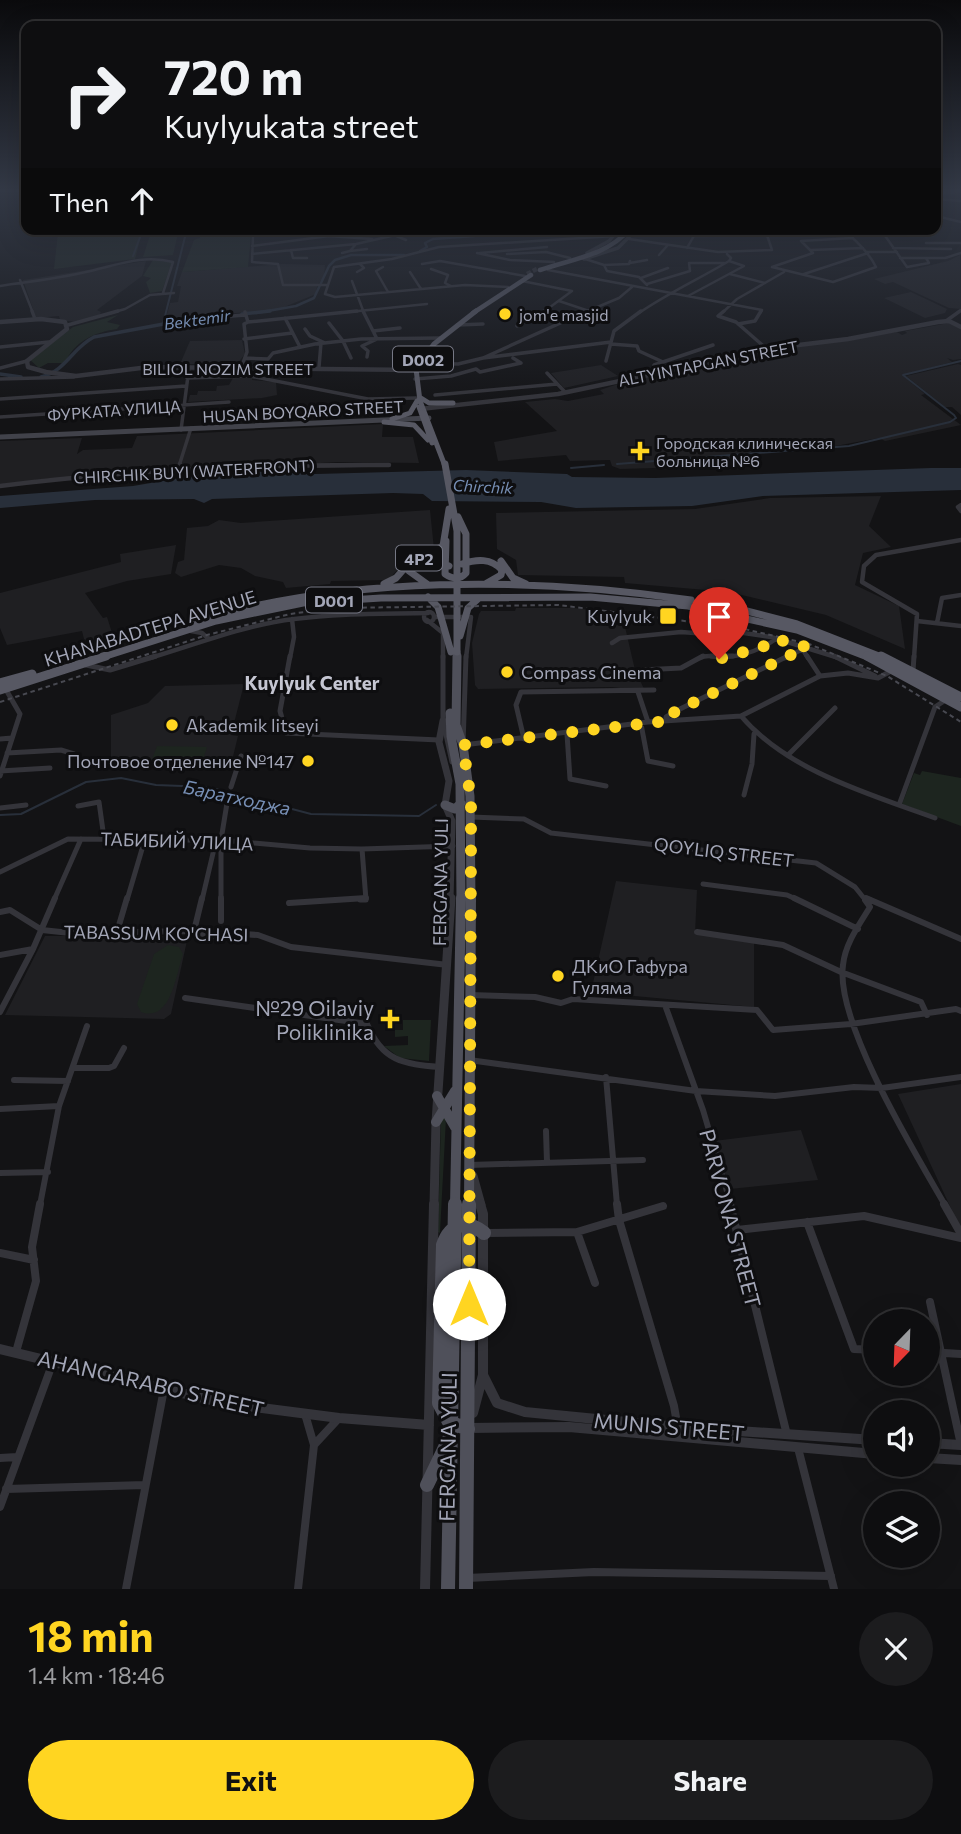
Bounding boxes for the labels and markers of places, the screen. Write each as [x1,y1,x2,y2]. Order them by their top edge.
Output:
place label: jom'e masjid [519,305,608,324]
marker: jom'e masjid [497,306,513,322]
place label: Городская клиническая больница №6 [656,433,833,470]
marker: Городская клиническая больница №6 [630,441,650,461]
pin [689,587,749,659]
place label: Kuylyuk [587,605,652,627]
marker: Kuylyuk [658,606,678,626]
place label: Compass Cinema [521,661,662,683]
marker: Compass Cinema [499,664,515,680]
place label: Akademik litseyi [186,714,319,736]
marker: Akademik litseyi [164,717,180,733]
place label: Почтовое отделение №147 [67,750,294,772]
marker: Почтовое отделение №147 [300,753,316,769]
place label: ДКиО Гафура Гуляма [572,955,688,998]
marker: ДКиО Гафура Гуляма [550,968,566,984]
place label: №29 Oilaviy Poliklinika [255,995,374,1044]
marker: №29 Oilaviy Poliklinika [380,1009,400,1029]

